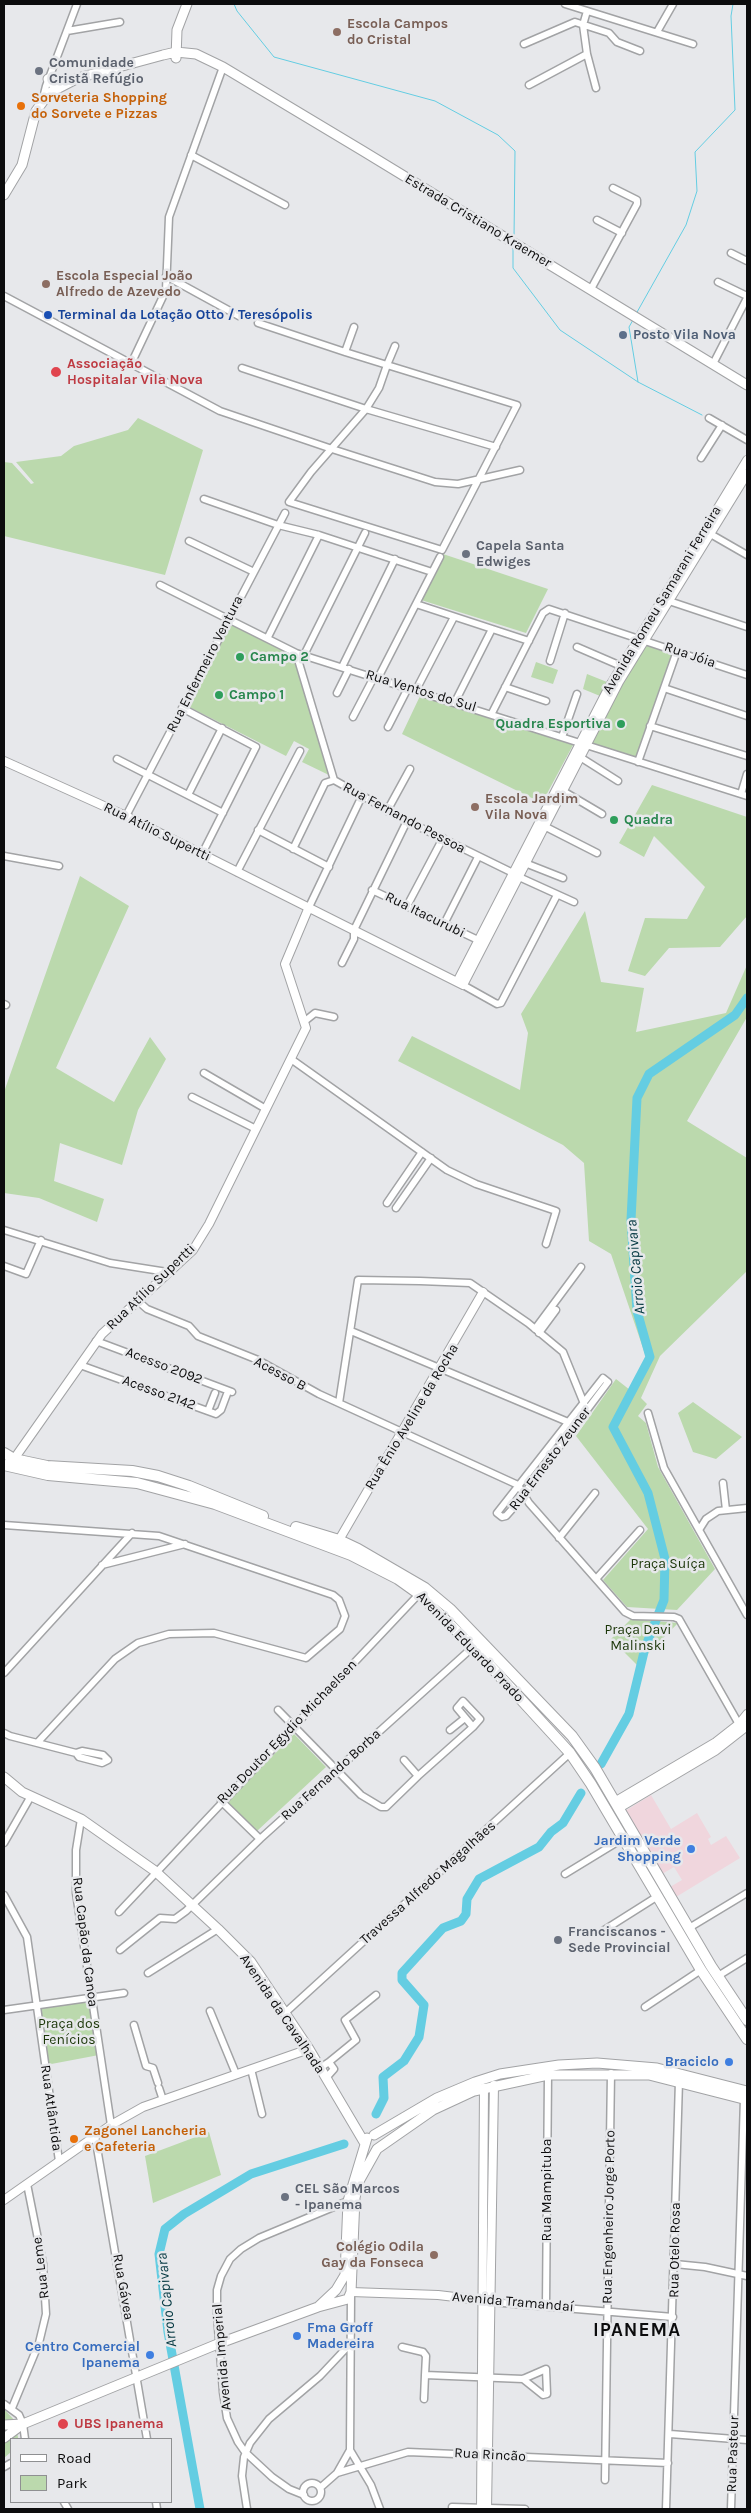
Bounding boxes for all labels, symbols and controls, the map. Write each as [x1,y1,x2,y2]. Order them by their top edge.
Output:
place label: Escola Campos do Cristal [347,16,448,48]
marker: Escola Campos do Cristal [331,26,343,38]
place label: Comunidade Cristã Refúgio [49,55,144,88]
marker: Comunidade Cristã Refúgio [33,65,45,77]
place label: Sorveteria Shopping do Sorvete e Pizzas [31,90,167,122]
marker: Sorveteria Shopping do Sorvete e Pizzas [15,100,27,112]
street label: Estrada Cristiano Kraemer [402,171,554,271]
place label: Escola Especial João Alfredo de Azevedo [56,268,193,300]
marker: Escola Especial João Alfredo de Azevedo [40,278,52,290]
place label: Terminal da Lotação Otto / Teresópolis [58,307,313,323]
marker: Terminal da Lotação Otto / Teresópolis [42,309,54,321]
place label: Posto Vila Nova [633,327,736,343]
marker: Posto Vila Nova [617,329,629,341]
place label: Associação Hospitalar Vila Nova [67,356,203,388]
marker: Associação Hospitalar Vila Nova [49,365,63,379]
street label: Avenida Romeu Samarani Ferreira [599,503,725,697]
place label: Capela Santa Edwiges [476,538,565,570]
marker: Capela Santa Edwiges [460,548,472,560]
street label: Rua Enfermeiro Ventura [163,593,247,735]
street label: Rua Jóia [662,638,718,672]
place label: Campo 2 [250,649,309,665]
marker: Campo 2 [234,651,246,663]
street label: Rua Ventos do Sul [364,666,478,716]
place label: Campo 1 [229,687,284,703]
marker: Campo 1 [213,689,225,701]
place label: Quadra Esportiva [495,716,611,732]
marker: Quadra Esportiva [615,718,627,730]
street label: Rua Fernando Pessoa [340,779,468,857]
place label: Escola Jardim Vila Nova [485,791,578,824]
street label: Rua Atílio Supertti [101,799,213,865]
marker: Escola Jardim Vila Nova [469,801,481,813]
place label: Quadra [624,812,673,828]
marker: Quadra [608,814,620,826]
street label: Rua Itacurubi [382,888,468,942]
water label: Arroio Capivara [623,1219,649,1315]
street label: Rua Atílio Supertti [103,1240,199,1334]
street label: Rua Ênio Aveline da Rocha [362,1341,462,1493]
street label: Acesso 2092 [123,1344,205,1388]
street label: Acesso B [251,1353,309,1395]
street label: Acesso 2142 [120,1372,198,1414]
street label: Rua Ernesto Zeuner [506,1404,594,1514]
park label: Praça Suíça [631,1556,705,1572]
street label: Avenida Eduardo Prado [413,1588,527,1706]
park label: Praça Davi Malinski [605,1622,671,1654]
street label: Rua Doutor Egydio Michaelsen [213,1656,361,1808]
street label: Rua Fernando Borba [278,1726,384,1824]
street label: Travessa Alfredo Magalhães [357,1818,499,1948]
place label: Jardim Verde Shopping [594,1833,681,1865]
marker: Jardim Verde Shopping [685,1843,697,1855]
street label: Rua Capão da Canoa [69,1876,101,2008]
place label: Franciscanos - Sede Provincial [568,1924,670,1956]
marker: Franciscanos - Sede Provincial [552,1934,564,1946]
street label: Avenida da Cavalhada [236,1951,328,2077]
park label: Praça dos Fenícios [38,2016,100,2048]
place label: Braciclo [665,2054,719,2070]
marker: Braciclo [723,2056,735,2068]
street label: Rua Atlântida [37,2064,65,2152]
place label: Zagonel Lancheria e Cafeteria [84,2123,207,2156]
street label: Rua Engenheiro Jorge Porto [599,2130,619,2304]
marker: Zagonel Lancheria e Cafeteria [68,2133,80,2145]
street label: Rua Mampituba [539,2139,555,2241]
place label: CEL São Marcos - Ipanema [295,2181,400,2214]
marker: CEL São Marcos - Ipanema [279,2191,291,2203]
street label: Rua Otelo Rosa [666,2202,684,2298]
street label: Rua Leme [29,2236,53,2300]
place label: Colégio Odila Gay da Fonseca [321,2239,424,2272]
marker: Colégio Odila Gay da Fonseca [428,2249,440,2261]
water label: Arroio Capivara [153,2252,181,2348]
street label: Rua Gávea [109,2253,137,2321]
street label: Avenida Tramandaí [451,2288,575,2316]
street label: Avenida Imperial [209,2303,235,2411]
place label: Fma Groff Madereira [307,2320,375,2352]
district label: IPANEMA [592,2320,682,2342]
marker: Fma Groff Madereira [291,2330,303,2342]
place label: Centro Comercial Ipanema [25,2339,140,2372]
marker: Centro Comercial Ipanema [144,2349,156,2361]
street label: Rua Pasteur [723,2415,743,2493]
place label: UBS Ipanema [74,2416,164,2432]
marker: UBS Ipanema [56,2417,70,2431]
legend [10,2438,172,2503]
street label: Rua Rincão [454,2445,526,2465]
text: Road [57,2449,92,2467]
text: Park [57,2474,87,2492]

